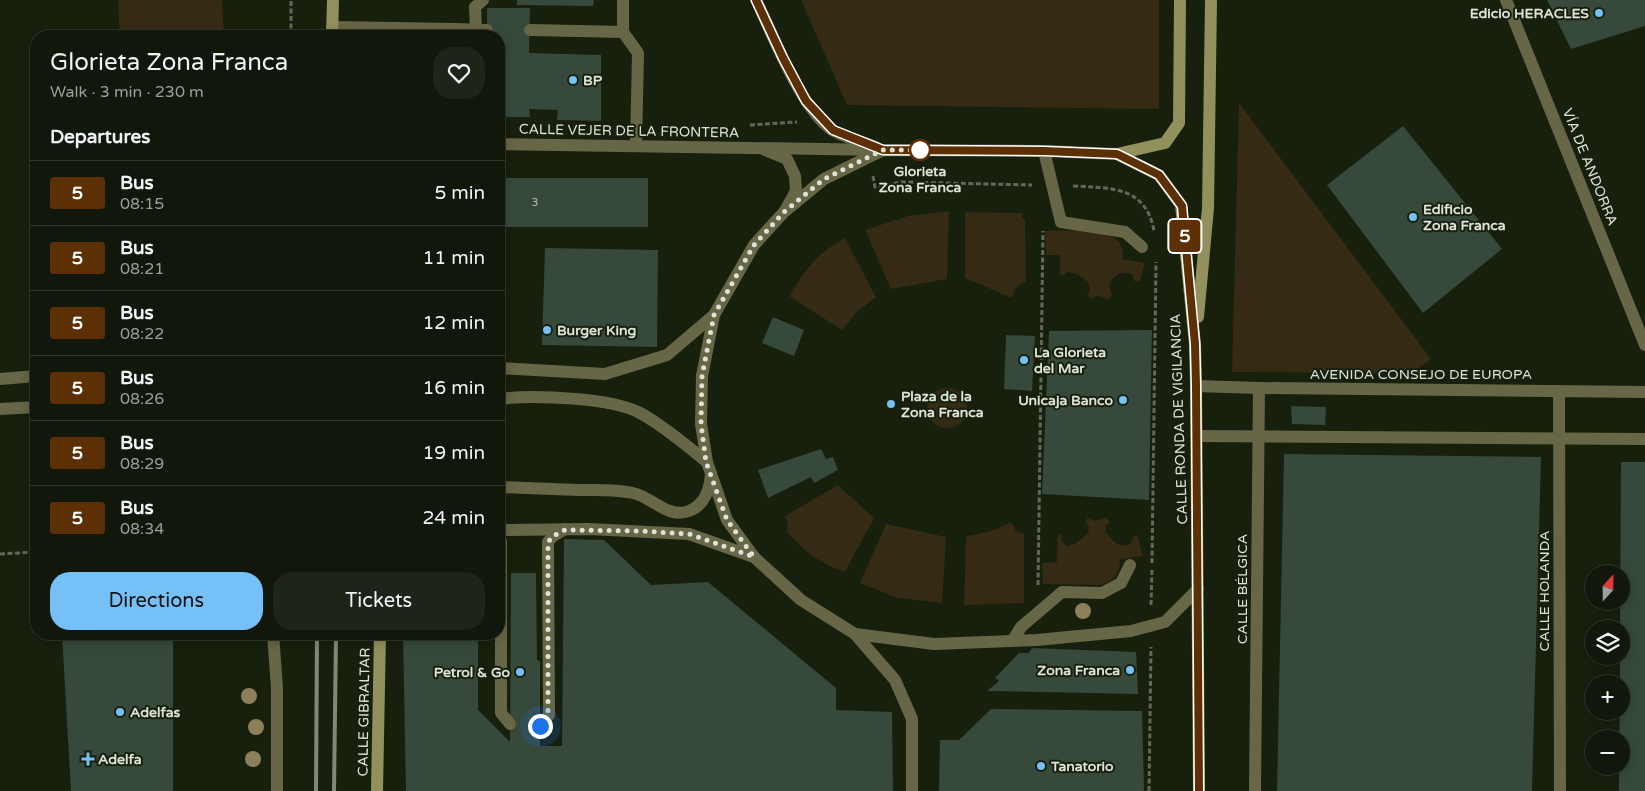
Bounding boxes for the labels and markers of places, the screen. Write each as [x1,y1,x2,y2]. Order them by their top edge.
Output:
place label: Edicio HERACLES [1470,5,1589,22]
marker: Edicio HERACLES [1593,7,1605,19]
place label: BP [583,72,603,89]
marker: BP [567,74,579,86]
marker: Glorieta Zona Franca [909,139,931,161]
place label: Glorieta Zona Franca [879,163,961,196]
place label: Edificio Zona Franca [1423,201,1506,234]
marker: Edificio Zona Franca [1407,211,1419,223]
place label: Burger King [557,322,636,339]
marker: Burger King [541,324,553,336]
place label: La Glorieta del Mar [1034,344,1106,377]
marker: La Glorieta del Mar [1018,354,1030,366]
place label: Plaza de la Zona Franca [901,388,984,421]
place label: Unicaja Banco [1018,392,1113,409]
marker: Unicaja Banco [1117,394,1129,406]
marker: Plaza de la Zona Franca [885,398,897,410]
place label: Zona Franca [1037,662,1120,679]
place label: Petrol & Go [434,664,510,681]
marker: Zona Franca [1124,664,1136,676]
marker: Petrol & Go [514,666,526,678]
place label: Adelfas [130,704,181,721]
marker: Adelfas [114,706,126,718]
place label: Adelfa [98,751,142,768]
marker: Adelfa [82,753,94,765]
place label: Tanatorio [1050,758,1114,775]
marker: Tanatorio [1035,760,1047,772]

